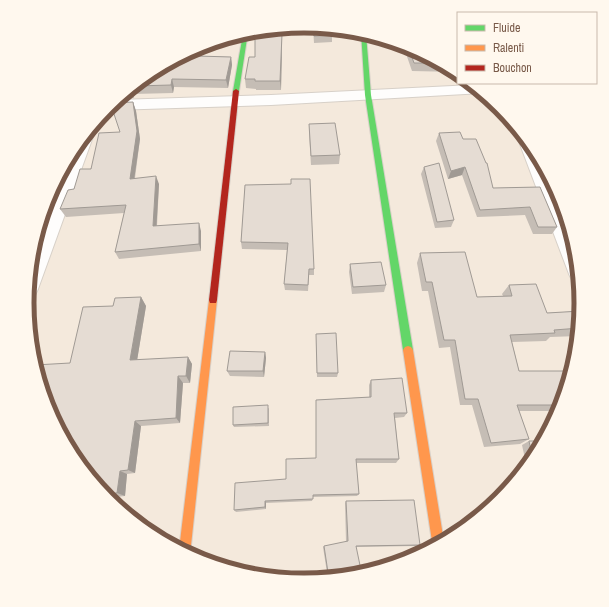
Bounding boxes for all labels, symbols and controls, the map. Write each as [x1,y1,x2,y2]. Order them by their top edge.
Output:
legend [457,12,597,84]
text: Fluide [493,20,520,36]
text: Ralenti [493,40,524,56]
text: Bouchon [493,60,532,76]

